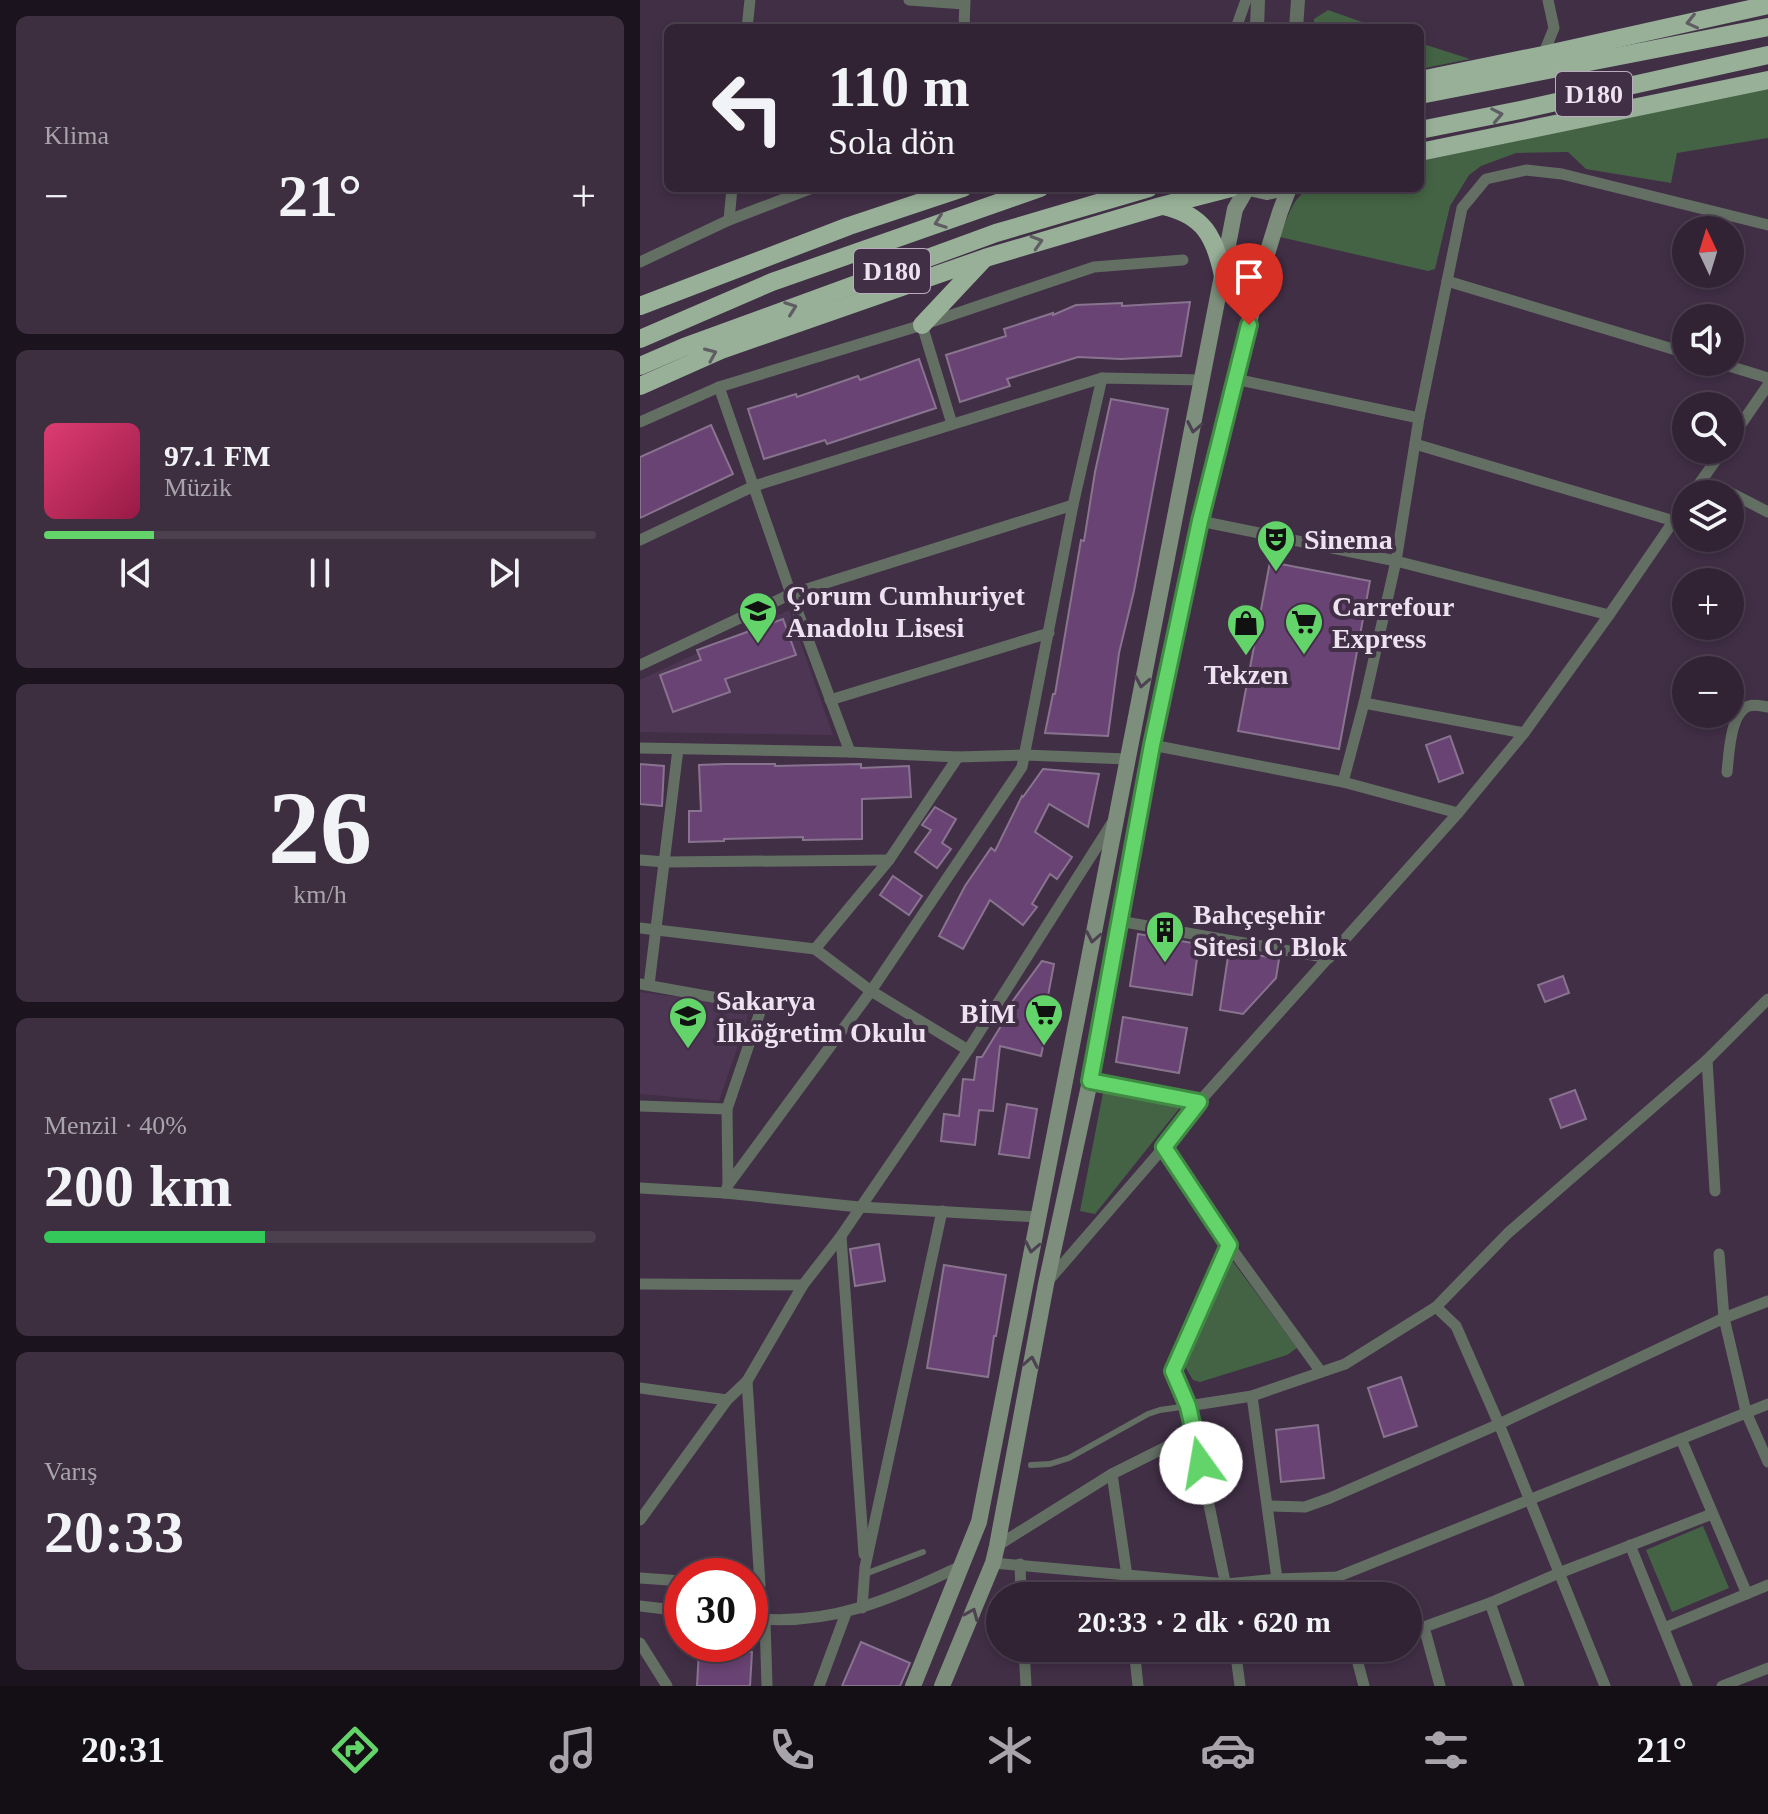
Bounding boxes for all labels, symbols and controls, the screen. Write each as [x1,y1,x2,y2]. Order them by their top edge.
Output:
one-way arrow [1686,13,1699,30]
icon: left [696,56,800,160]
text: 110 m [828,56,970,118]
road number: D180 [1556,72,1632,116]
one-way arrow [1489,107,1503,124]
text: Klima [44,121,109,150]
text: Sola dön [828,122,955,162]
text: 21° [278,163,362,229]
text: − [44,172,69,221]
text: + [571,172,596,221]
one-way arrow [934,212,948,229]
north arrow [1672,216,1744,288]
map controls [1672,216,1744,728]
one-way arrow [1029,235,1043,251]
pin [1215,243,1283,325]
road number: D180 [854,249,930,293]
icon: arrive [1227,255,1271,299]
one-way arrow [783,301,797,318]
button: sound [1672,304,1744,376]
one-way arrow [703,348,718,364]
button: search [1672,392,1744,464]
one-way arrow [1186,420,1203,434]
text: 97.1 FM [164,439,271,472]
text: Müzik [164,473,232,502]
button: layers [1672,480,1744,552]
theatre icon: Sinema [1255,518,1297,573]
place label: Sinema [1304,524,1393,555]
icon: previous [114,551,158,595]
icon: pause [298,551,342,595]
icon: next [482,551,526,595]
button: + [1672,568,1744,640]
place label: Çorum Cumhuriyet Anadolu Lisesi [786,580,1025,643]
school or university icon: Çorum Cumhuriyet Anadolu Lisesi [737,590,779,645]
place label: Carrefour Express [1332,591,1454,654]
supermarket icon: Carrefour Express [1283,601,1325,656]
shop icon: Tekzen [1225,602,1267,657]
button: − [1672,656,1744,728]
place label: Tekzen [1204,659,1289,690]
one-way arrow [1134,675,1151,688]
text: 26 [268,770,372,885]
text: km/h [293,880,347,909]
place label: Bahçeşehir Sitesi C Blok [1193,899,1347,962]
building icon: Bahçeşehir Sitesi C Blok [1144,909,1186,964]
one-way arrow [1085,930,1102,944]
place label: Sakarya İlköğretim Okulu [716,985,926,1048]
supermarket icon: BİM [1023,992,1065,1047]
school or university icon: Sakarya İlköğretim Okulu [667,995,709,1050]
place label: BİM [960,998,1016,1029]
text: Menzil · 40% [44,1111,187,1140]
text: 200 km [44,1153,232,1219]
one-way arrow [1024,1240,1041,1254]
one-way arrow [1022,1355,1039,1369]
position arrow [1159,1421,1243,1505]
text: Varış [44,1457,97,1486]
text: 20:33 [44,1499,184,1565]
speed limit sign: 30 [664,1558,768,1662]
text: 20:33 · 2 dk · 620 m [1077,1605,1331,1638]
one-way arrow [962,1608,978,1622]
icon: directions [327,1722,383,1778]
icon: music [545,1722,601,1778]
icon: phone [764,1722,820,1778]
icon: climate [982,1722,1038,1778]
icon: car [1200,1722,1256,1778]
icon: filters [1418,1722,1474,1778]
text: 20:31 [81,1730,165,1770]
text: 21° [1636,1730,1687,1770]

